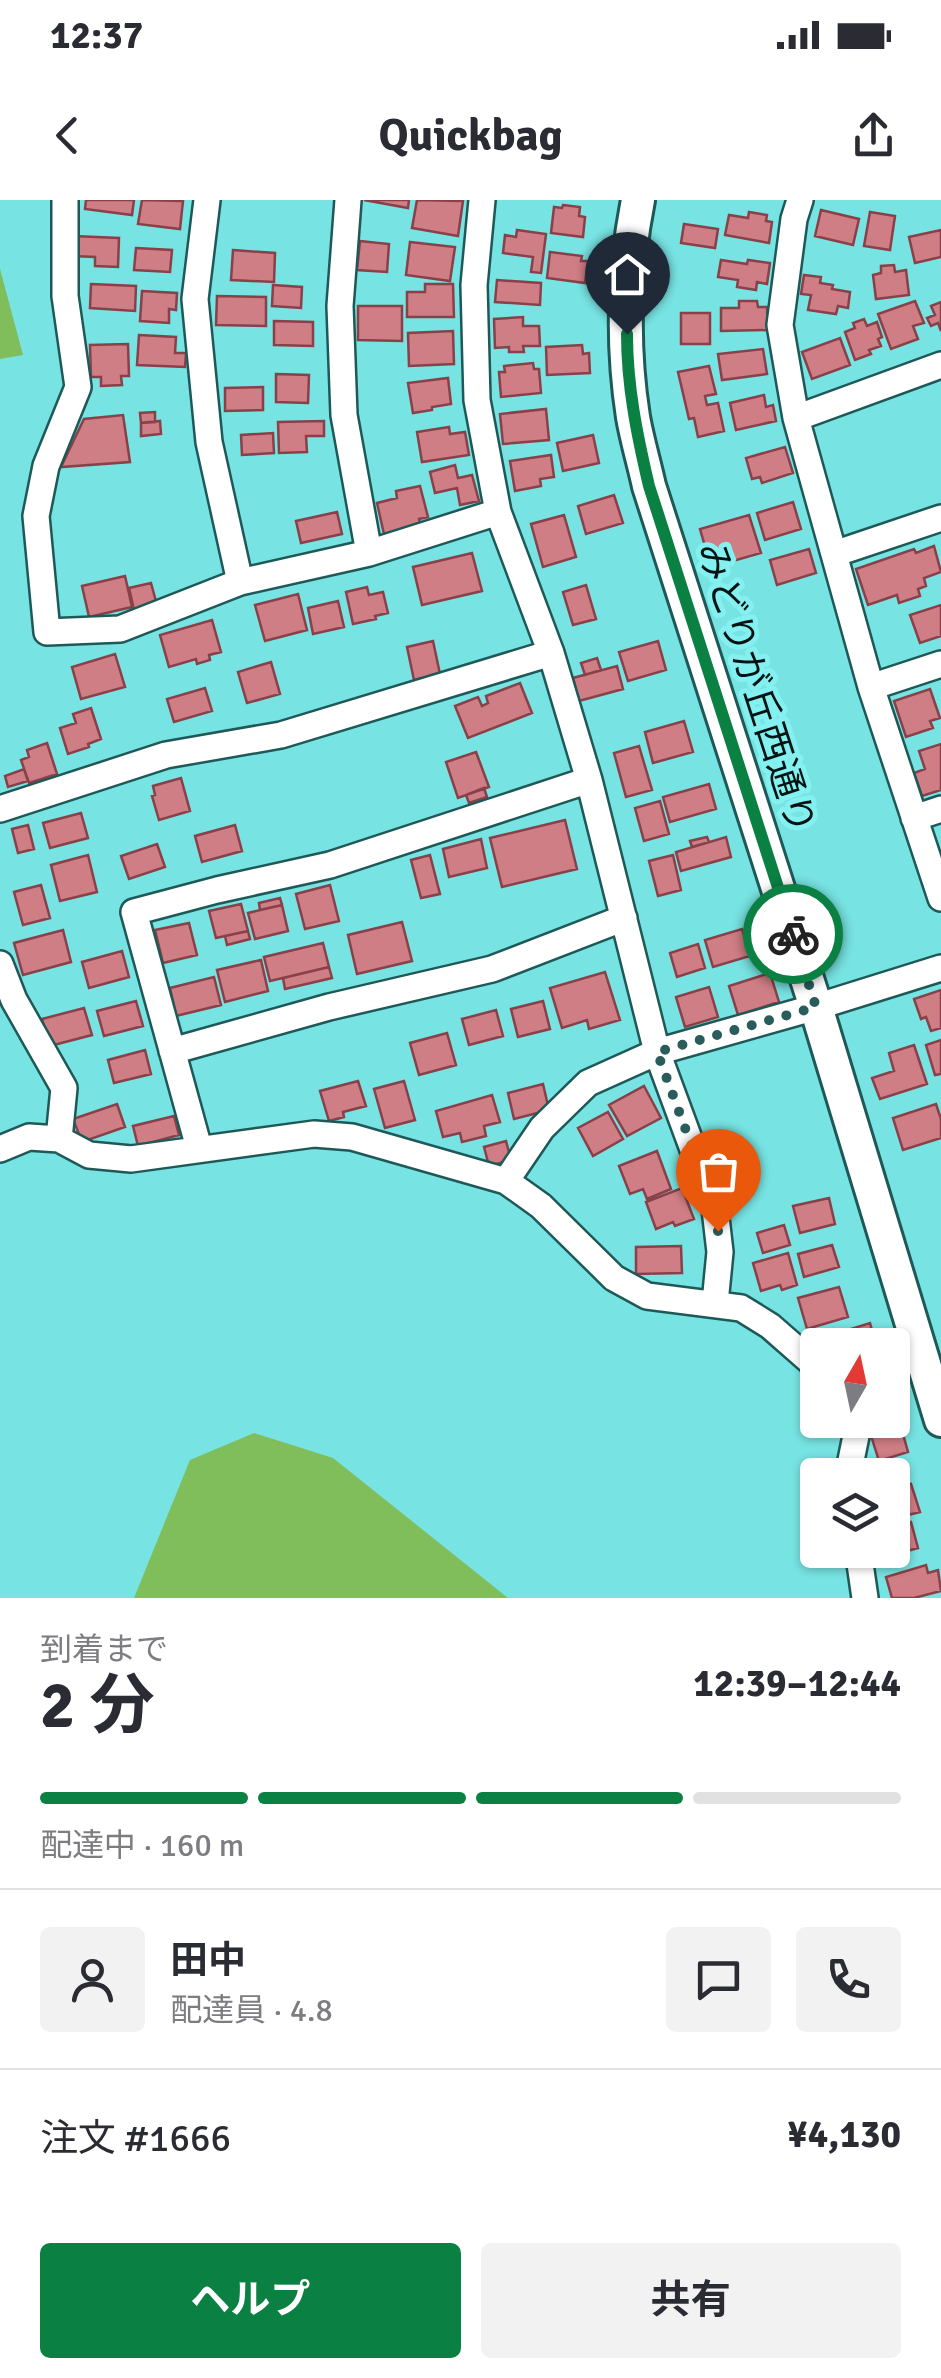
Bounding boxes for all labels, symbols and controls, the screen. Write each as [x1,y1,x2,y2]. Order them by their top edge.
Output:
text: 12:37 [50,12,143,59]
icon: back [40,108,95,163]
text: Quickbag [378,108,563,163]
icon: share [846,108,901,163]
pin [585,232,670,335]
icon: home [600,247,655,302]
street label: みどりが丘西通り [687,536,825,840]
courier [743,884,843,984]
icon: bike [766,907,821,962]
pin [676,1129,761,1232]
icon: bag [691,1144,746,1199]
north arrow [800,1328,910,1438]
map controls [800,1328,910,1568]
button: layers [800,1458,910,1568]
text: 到着まで [40,1630,168,1669]
text: 12:39–12:44 [693,1660,901,1707]
text: 2 分 [40,1666,154,1746]
text: 配達中 · 160 m [40,1826,244,1865]
button: person [40,1927,145,2032]
button: chat [666,1927,771,2032]
button: phone [796,1927,901,2032]
text: 田中 [170,1937,246,1984]
text: 配達員 · 4.8 [170,1991,333,2030]
text: ¥4,130 [787,2111,901,2158]
text: 注文 #1666 [40,2115,231,2162]
button: ヘルプ [40,2243,461,2358]
button: 共有 [481,2243,901,2358]

